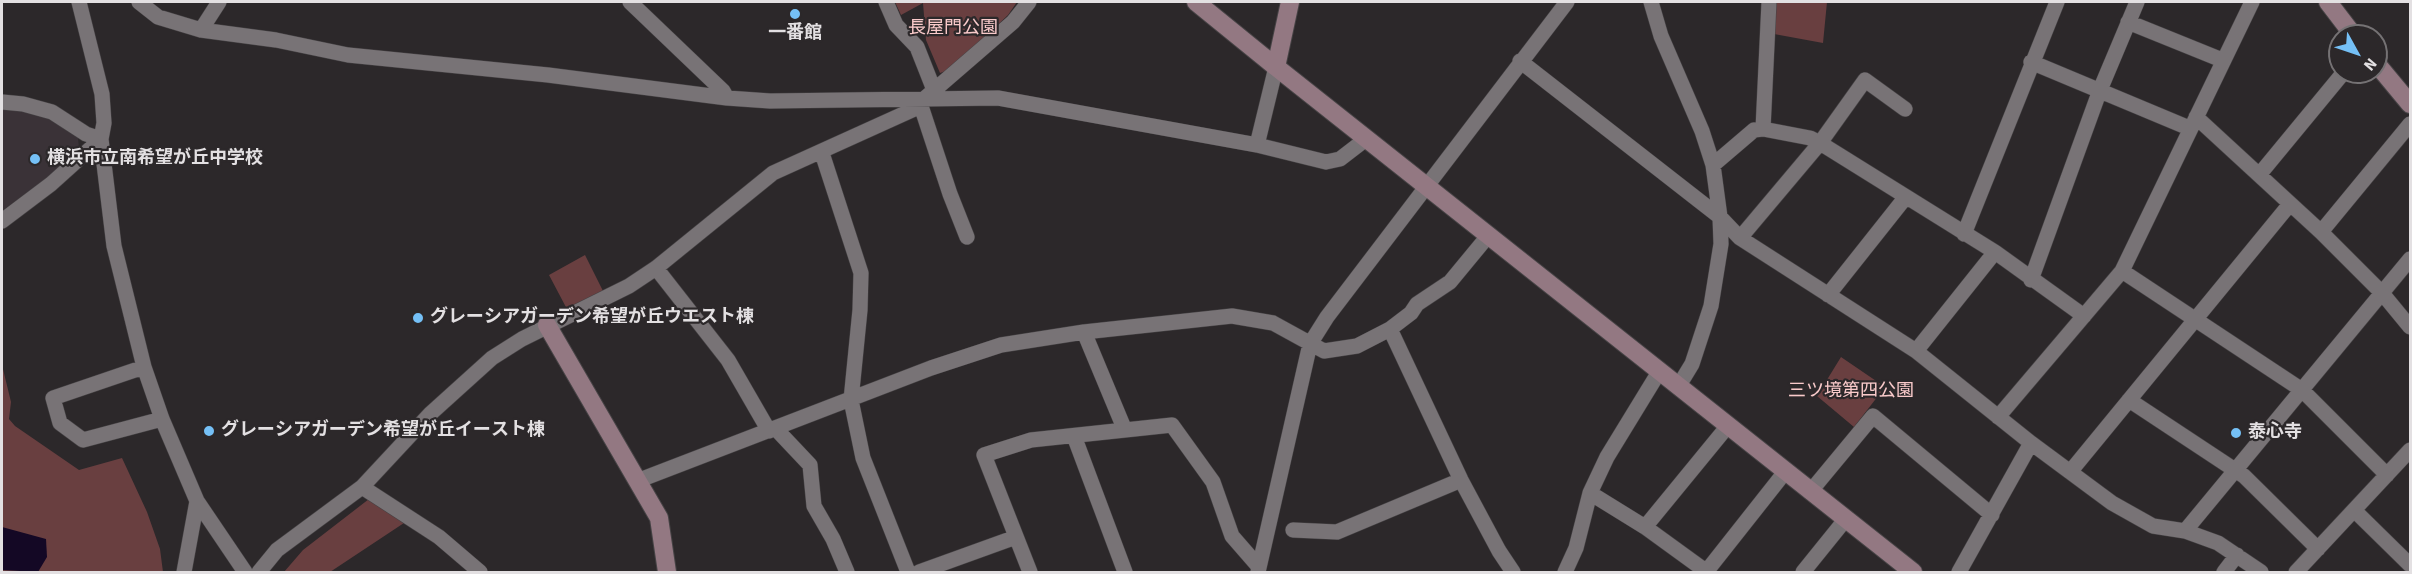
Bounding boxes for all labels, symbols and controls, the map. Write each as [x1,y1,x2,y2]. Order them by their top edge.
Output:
marker: 一番館 [788,7,802,21]
park label: 長屋門公園 [908,18,998,40]
place label: 一番館 [768,23,822,45]
north arrow [2328,24,2388,84]
text: N [2358,53,2382,75]
place label: 横浜市立南希望が丘中学校 [47,148,263,170]
marker: 横浜市立南希望が丘中学校 [28,152,42,166]
place label: グレーシアガーデン希望が丘ウエスト棟 [430,307,754,329]
marker: グレーシアガーデン希望が丘ウエスト棟 [411,311,425,325]
park label: 三ツ境第四公園 [1788,381,1914,403]
place label: グレーシアガーデン希望が丘イースト棟 [221,420,545,442]
place label: 泰心寺 [2248,422,2302,444]
marker: グレーシアガーデン希望が丘イースト棟 [202,424,216,438]
marker: 泰心寺 [2229,426,2243,440]

